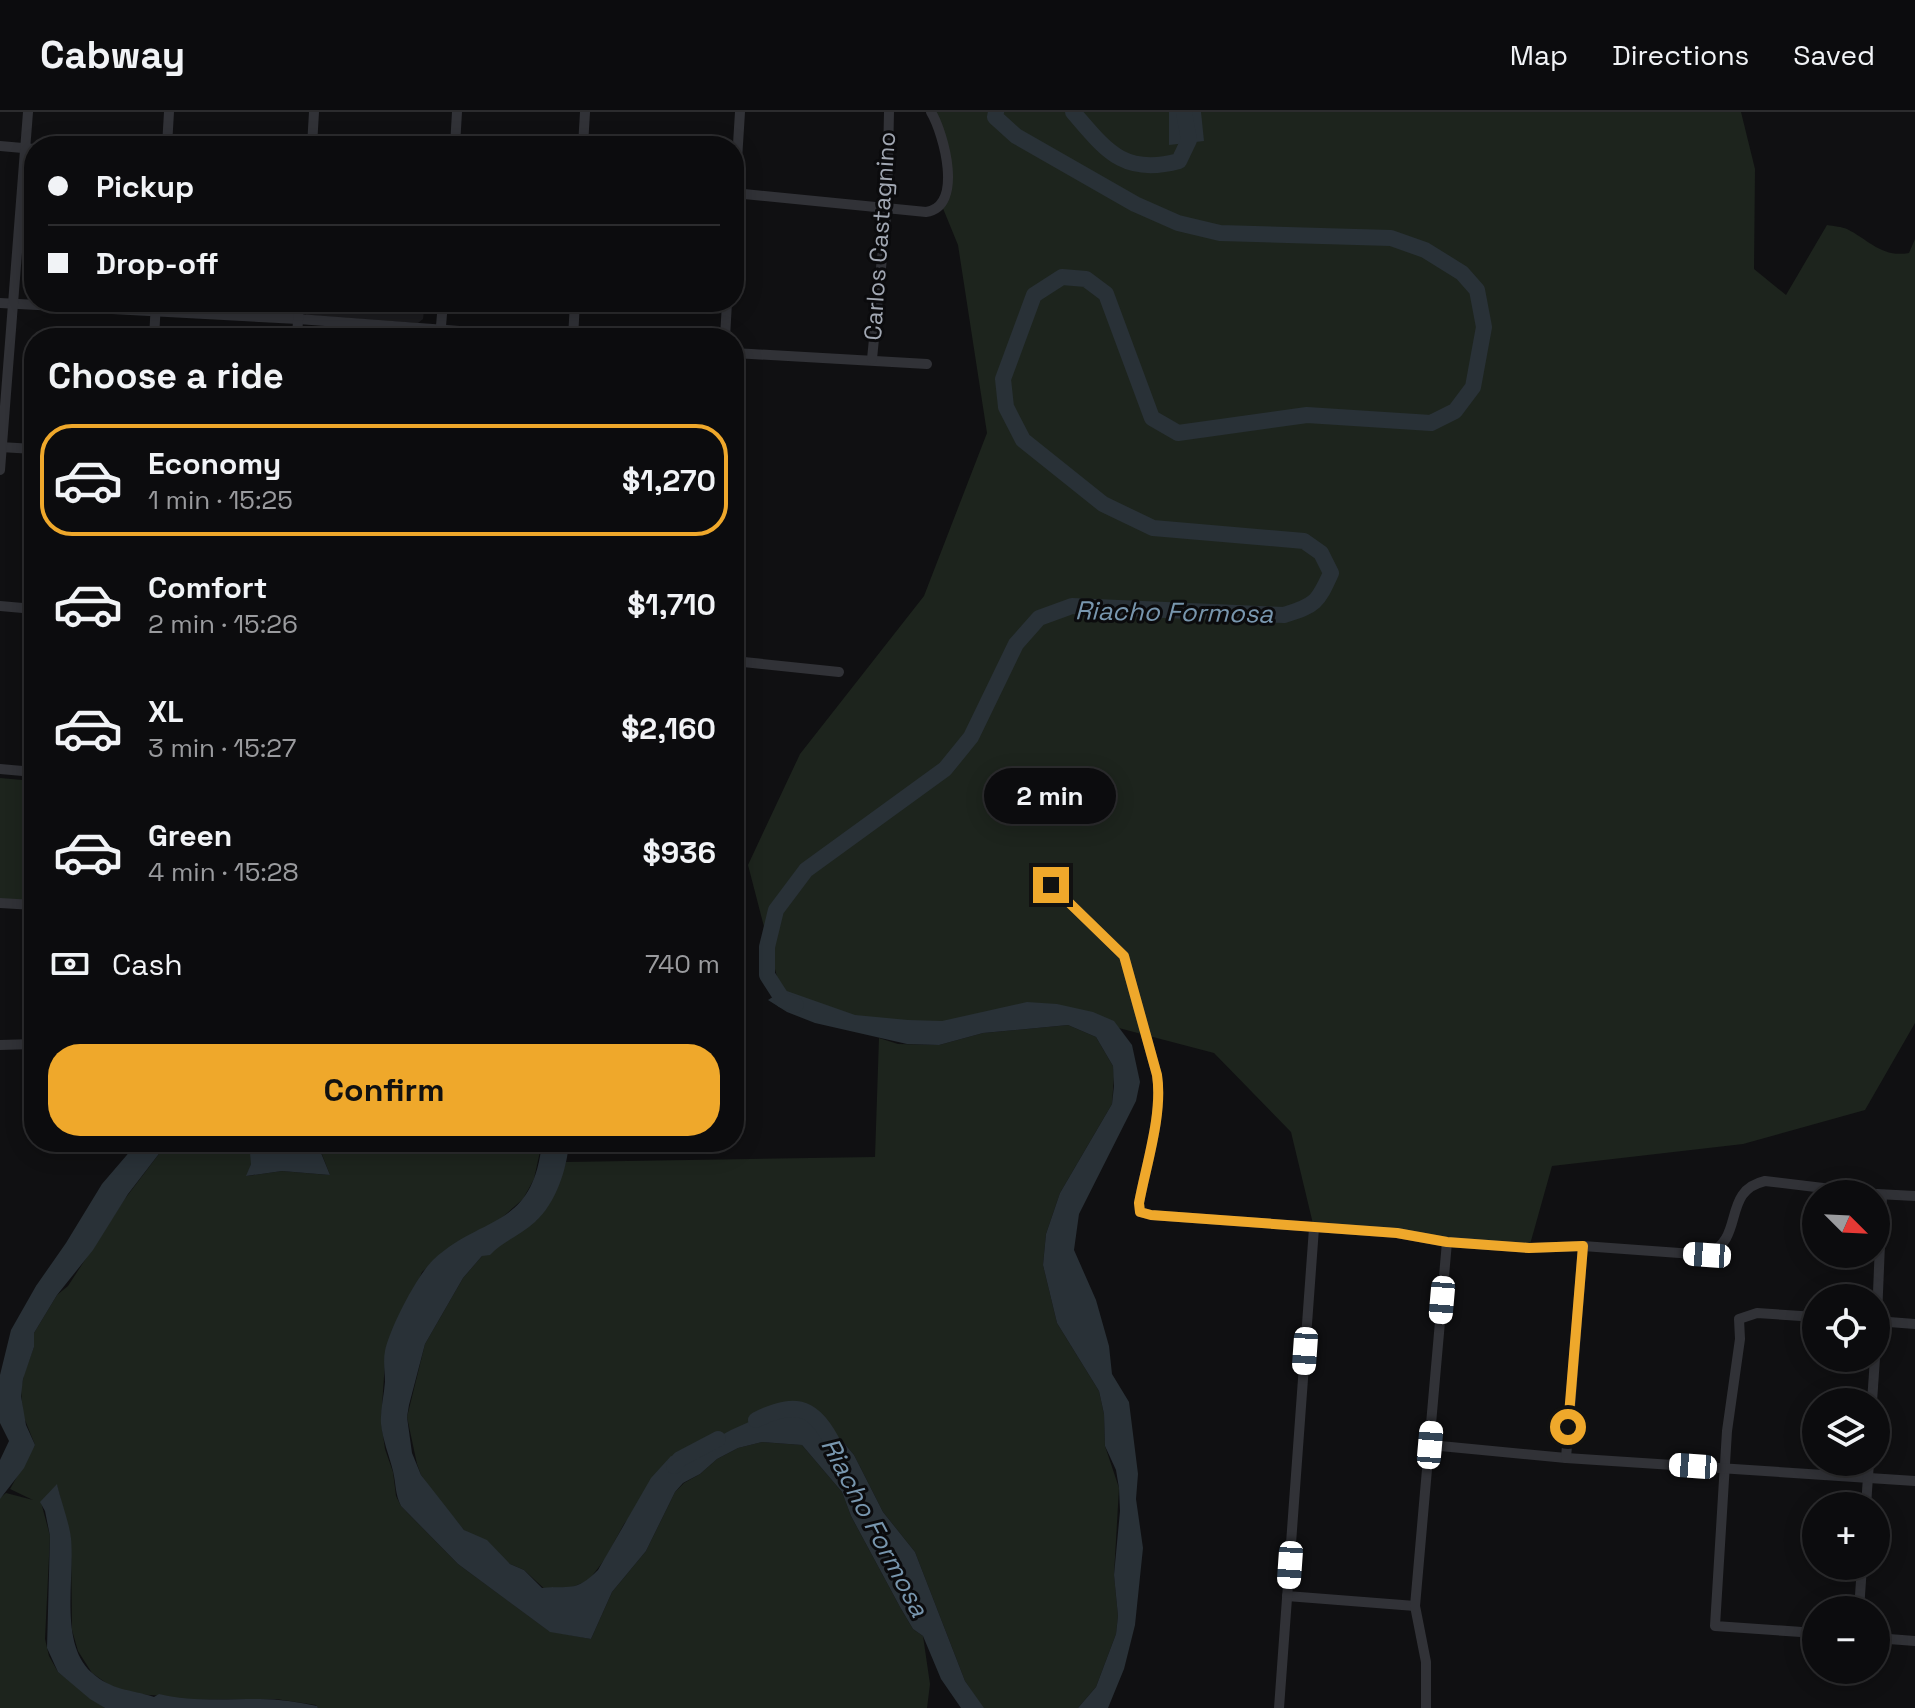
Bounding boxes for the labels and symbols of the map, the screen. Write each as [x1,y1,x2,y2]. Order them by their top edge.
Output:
street label: Carlos Castagnino [857,131,902,341]
water label: Riacho Formosa [1075,593,1274,631]
callout: 2 min [985,769,1117,825]
route end [1033,867,1069,903]
north arrow [1802,1180,1890,1268]
car [1682,1241,1732,1269]
car [1428,1275,1456,1325]
car [1291,1326,1319,1376]
route start [1550,1409,1586,1445]
car [1416,1420,1444,1470]
water label: Riacho Formosa [813,1431,937,1623]
car [1668,1452,1718,1480]
car [1276,1540,1304,1590]

